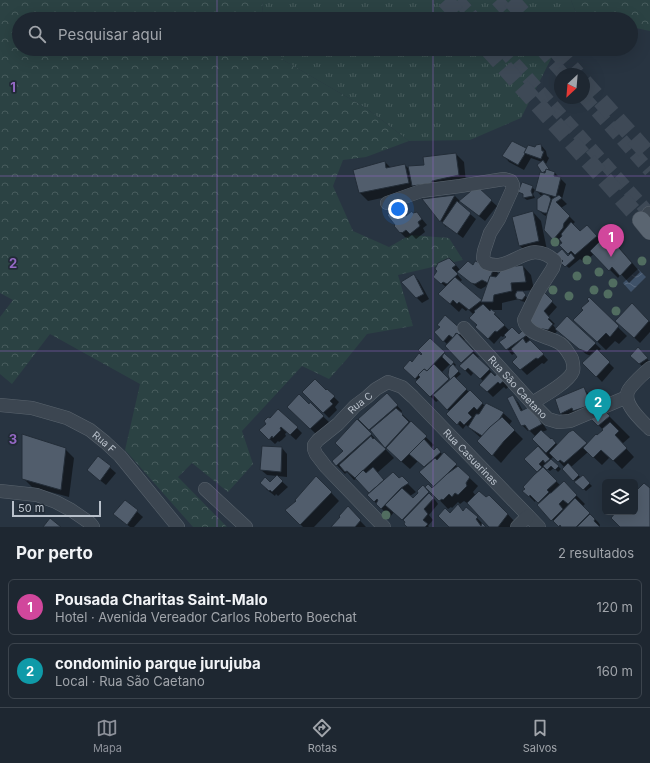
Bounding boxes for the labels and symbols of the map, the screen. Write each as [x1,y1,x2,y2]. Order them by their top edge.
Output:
north arrow [554,68,590,104]
text: 1 [10,79,16,95]
your location [388,199,408,219]
pin: 1 [598,224,624,257]
text: 2 [9,255,17,271]
street label: Rua São Caetano [486,353,550,421]
street label: Rua C [345,389,375,416]
pin: 2 [585,389,611,422]
street label: Rua Casuarinas [441,426,501,487]
street label: Rua F [90,429,118,455]
text: 3 [9,431,17,447]
scale bar [12,499,101,518]

